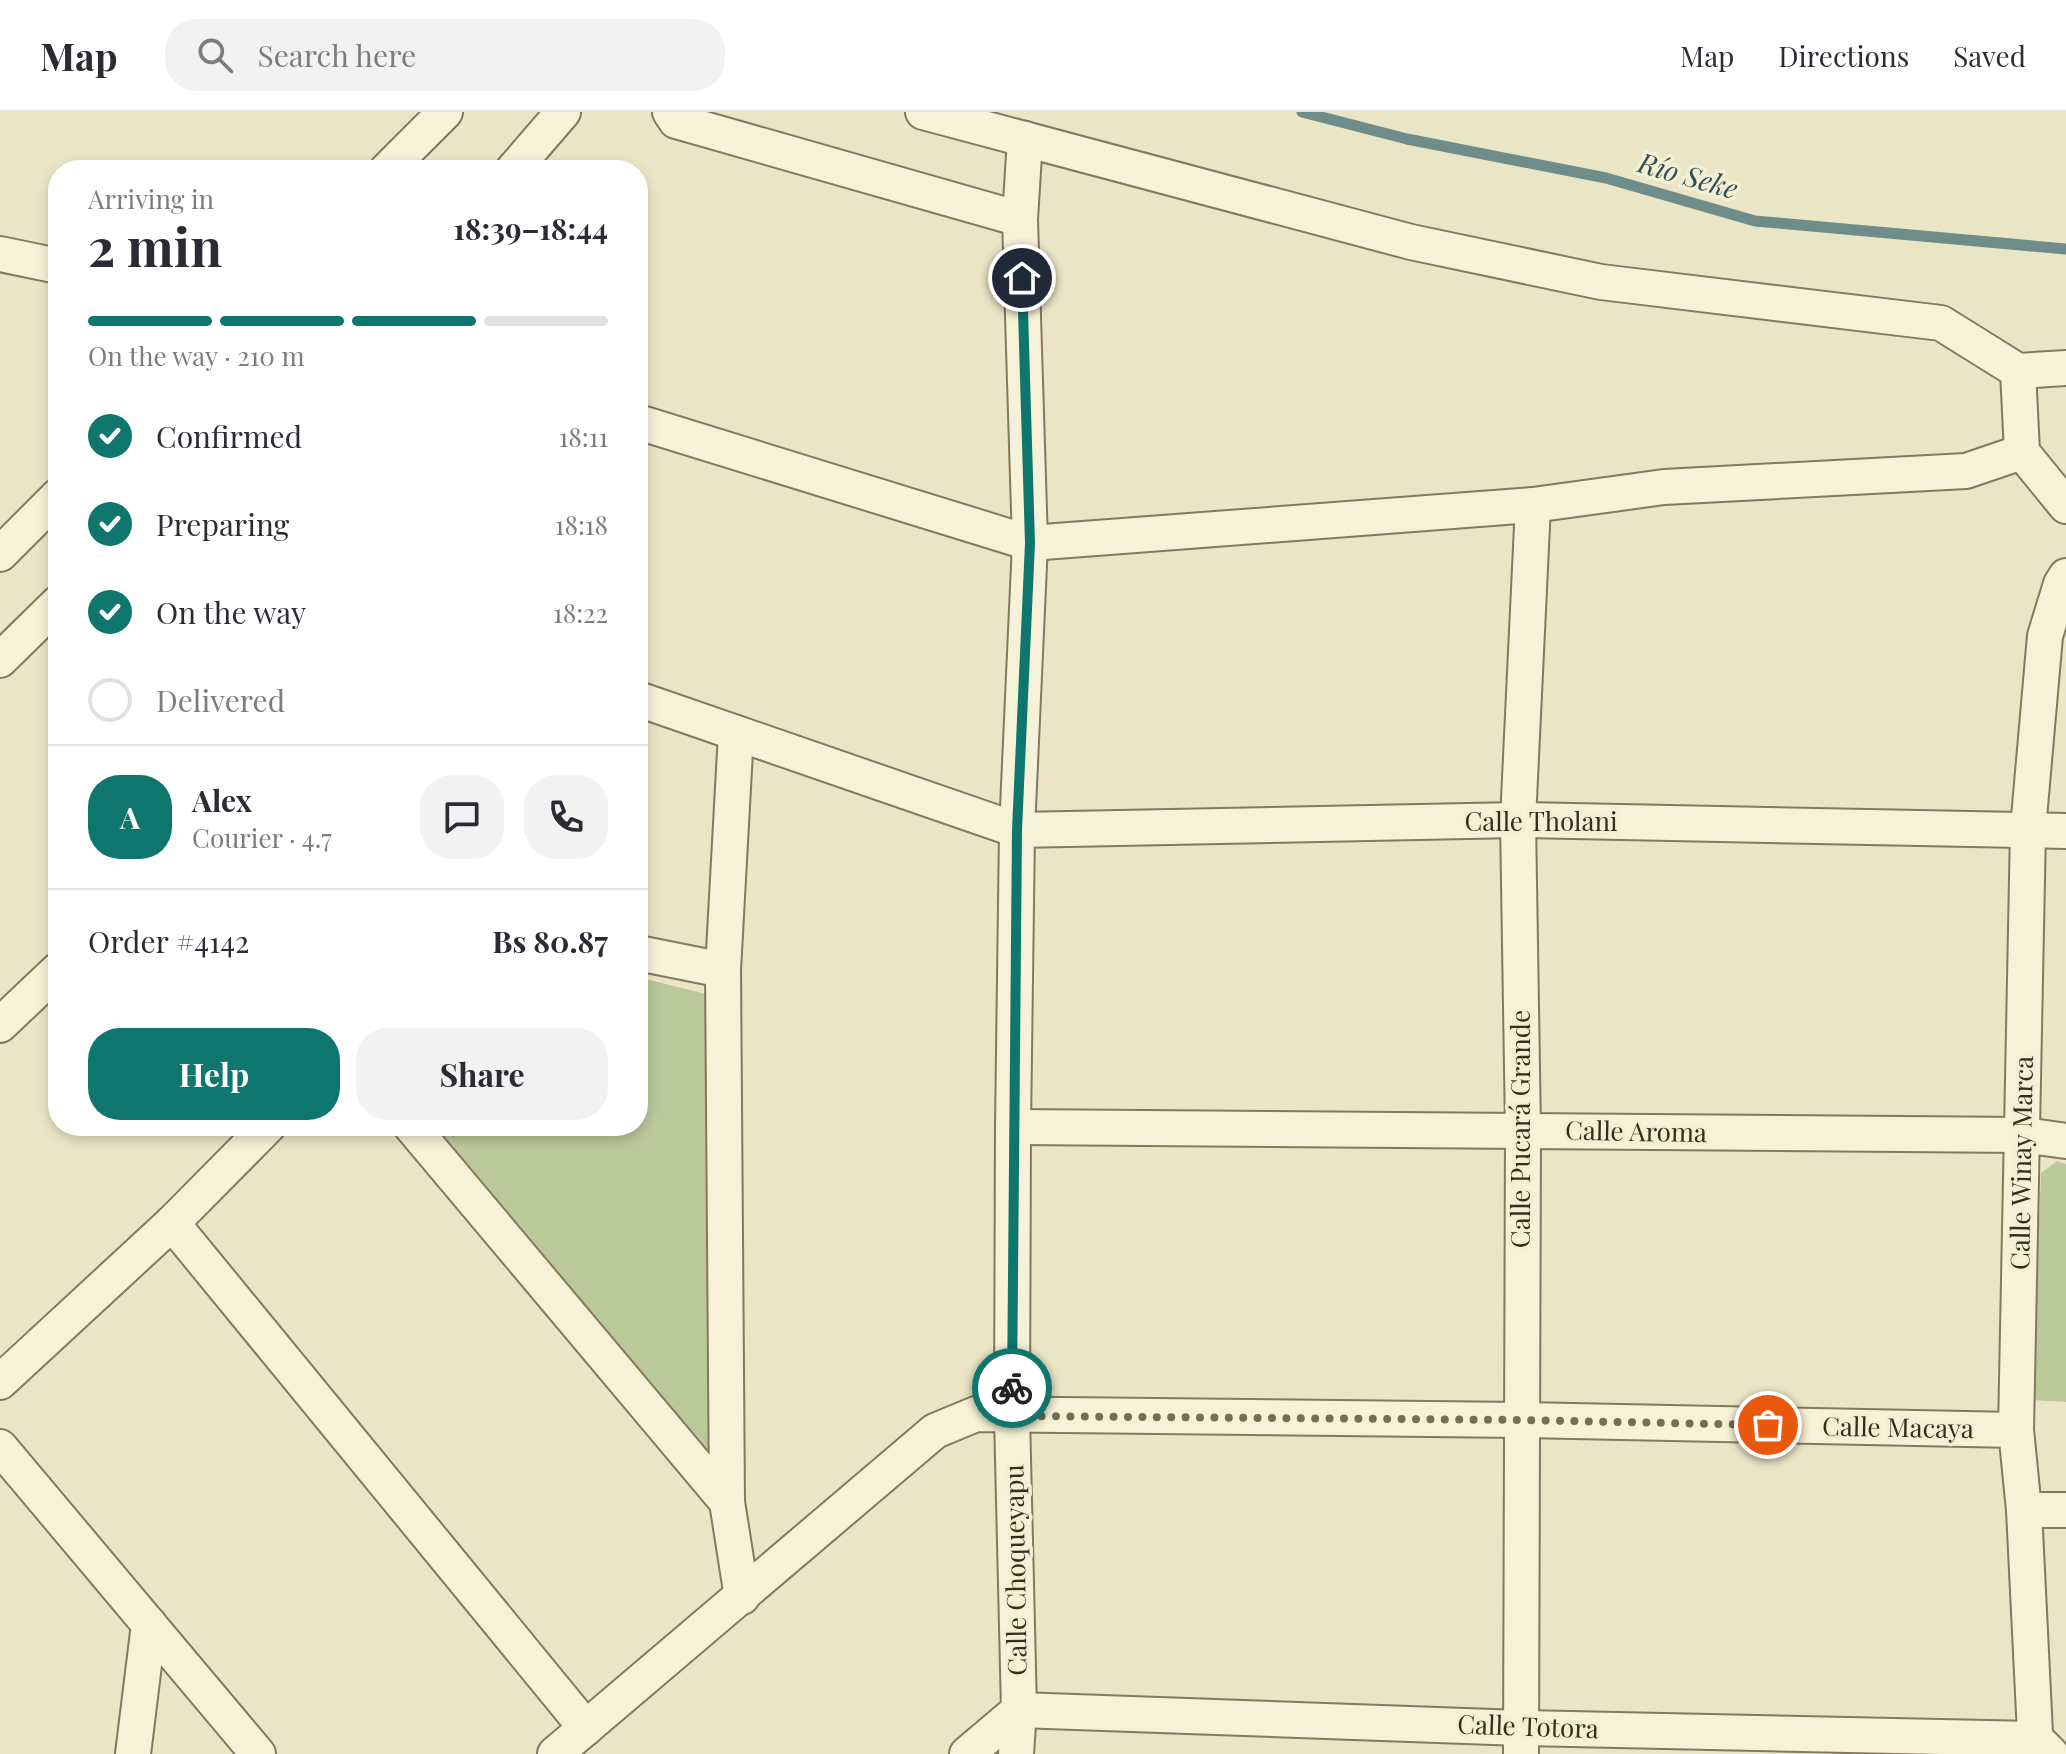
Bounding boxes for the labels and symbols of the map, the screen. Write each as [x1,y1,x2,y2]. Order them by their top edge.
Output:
water label: Río Seke [1633,142,1742,206]
pin [988,244,1056,312]
street label: Calle Tholani [1464,803,1618,838]
street label: Calle Pucará Grande [1502,1010,1537,1248]
street label: Calle Winay Marca [2001,1056,2040,1270]
street label: Calle Aroma [1565,1112,1707,1149]
courier [972,1348,1052,1428]
pin [1734,1391,1802,1459]
street label: Calle Macaya [1822,1408,1974,1445]
street label: Calle Choqueyapu [995,1464,1034,1676]
street label: Calle Totora [1457,1706,1600,1745]

